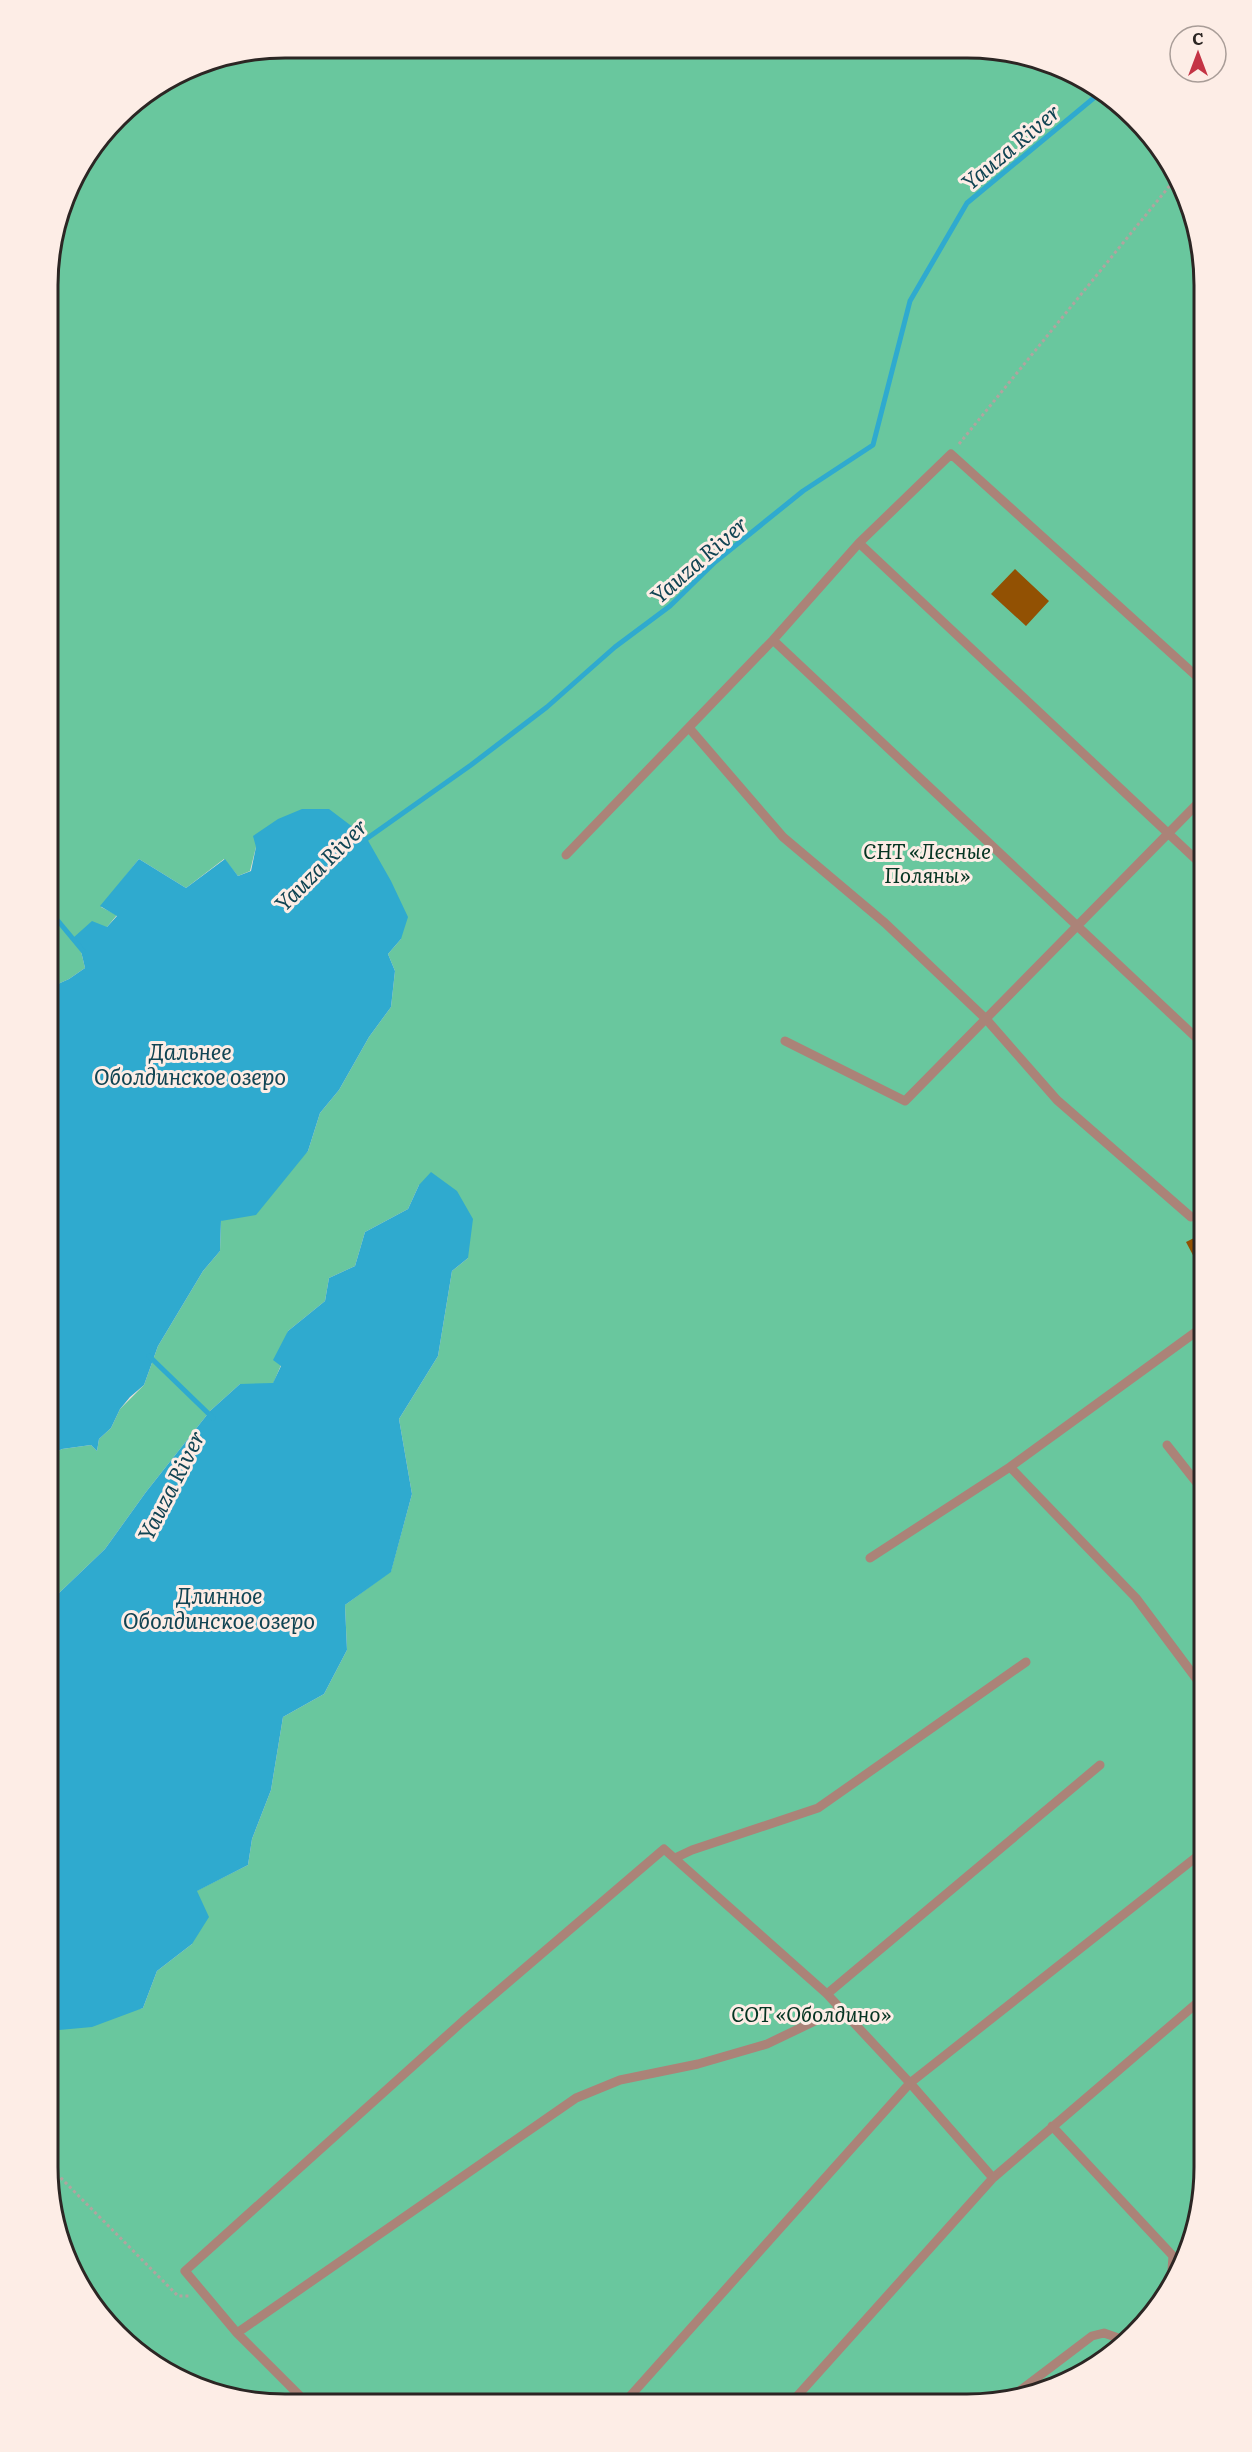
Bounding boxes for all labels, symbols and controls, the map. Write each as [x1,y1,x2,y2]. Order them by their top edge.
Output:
north arrow [1168,24,1228,84]
text: С [1192,26,1204,50]
water label: Yauza River [953,95,1067,197]
water label: Yauza River [642,507,754,611]
water label: Yauza River [266,810,374,918]
park label: СНТ «Лесные Поляны» [863,834,991,889]
water label: Дальнее Оболдинское озеро [94,1034,286,1092]
water label: Yauza River [128,1424,212,1546]
water label: Длинное Оболдинское озеро [123,1578,315,1636]
park label: СОТ «Оболдино» [731,1997,891,2028]

